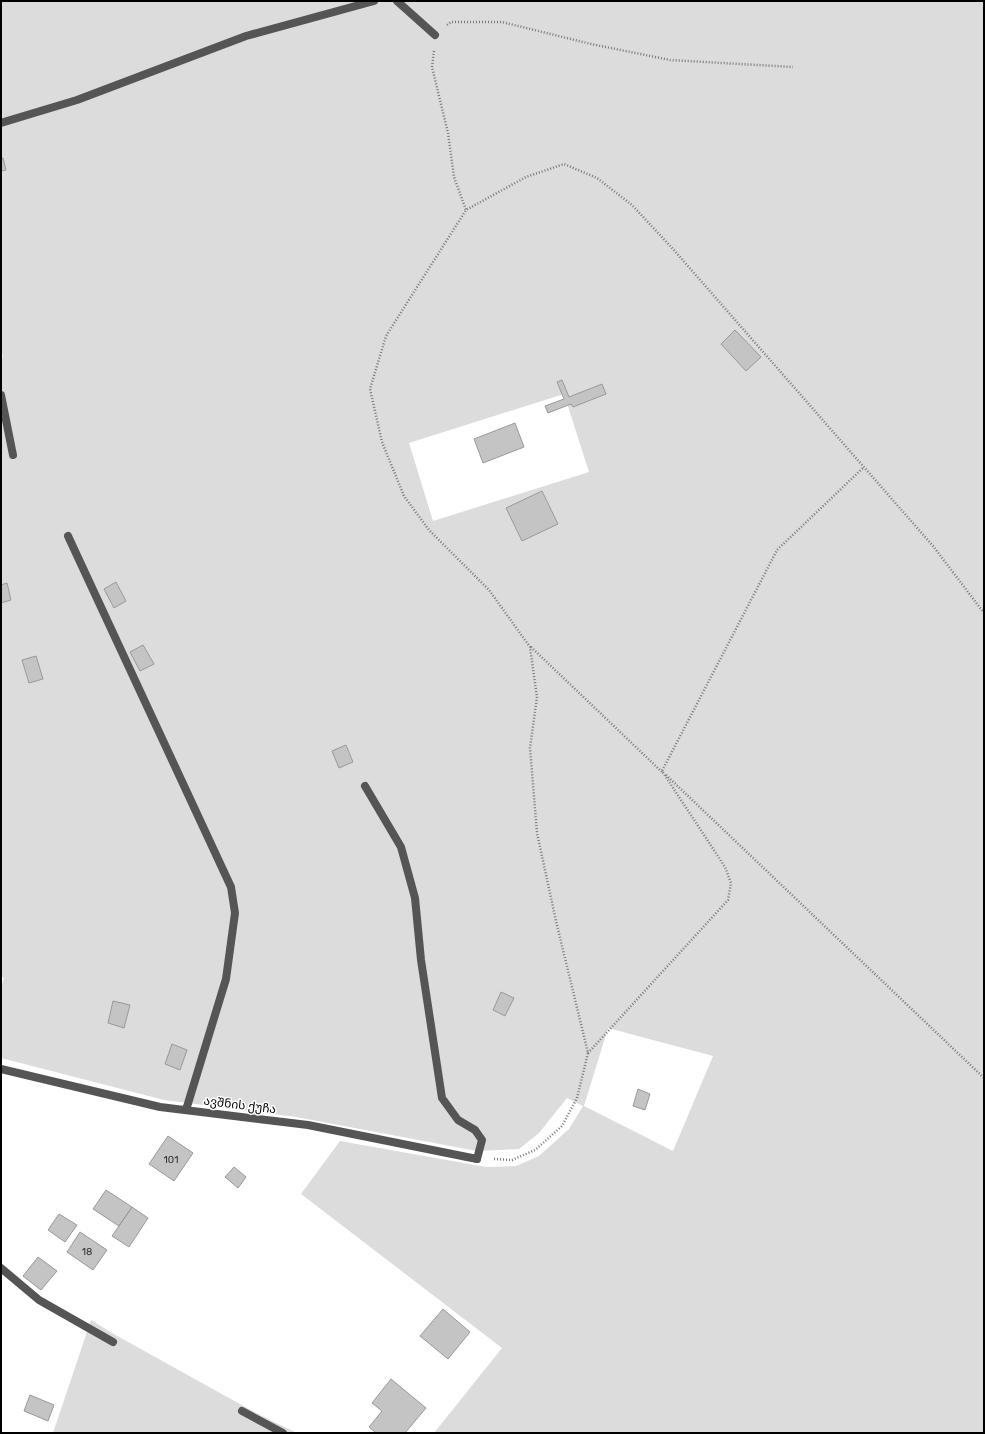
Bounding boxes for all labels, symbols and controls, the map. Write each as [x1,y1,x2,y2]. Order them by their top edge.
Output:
street label: ავშნის ქუჩა [203,1094,277,1116]
house number: 101 [164,1154,178,1166]
house number: 18 [82,1246,92,1258]

